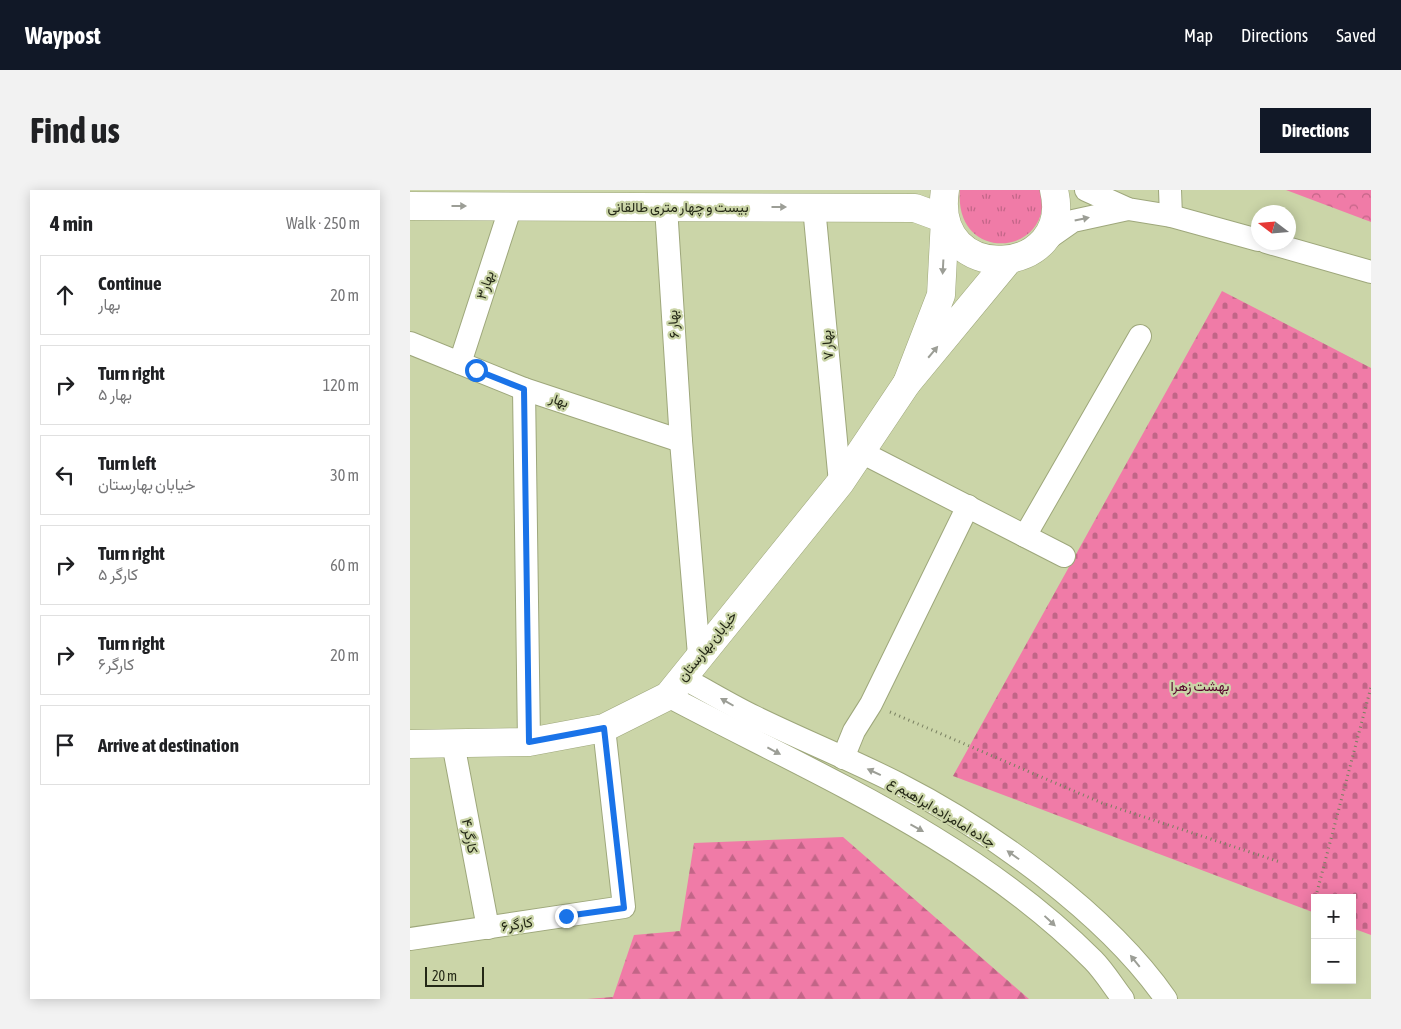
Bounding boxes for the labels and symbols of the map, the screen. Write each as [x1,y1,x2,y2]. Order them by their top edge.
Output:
street label: بیست و چهار متری طالقانی [607,199,749,217]
one-way arrow [451,202,467,210]
one-way arrow [771,203,787,211]
north arrow [1251,205,1296,250]
one-way arrow [1075,215,1090,223]
one-way arrow [938,259,946,275]
street label: بهار۳ [473,269,498,301]
street label: بهار ۶ [664,309,683,339]
street label: بهار ۷ [818,329,837,361]
one-way arrow [927,346,938,359]
route start [465,359,488,382]
street label: بهار [546,389,571,412]
street label: خیابان بهارستان [674,608,741,685]
park label: بهشت زهرا [1171,678,1229,695]
one-way arrow [720,698,733,707]
one-way arrow [767,747,781,755]
one-way arrow [866,768,881,776]
street label: جاده امامزاده ابراهیم ع [884,774,998,853]
street label: کارگر ۴ [458,817,481,855]
one-way arrow [910,824,925,832]
one-way arrow [1006,850,1020,860]
route end [555,905,578,928]
street label: کارگر۶ [500,914,534,935]
one-way arrow [1044,915,1056,927]
one-way arrow [1130,955,1141,968]
scale bar [425,964,484,987]

